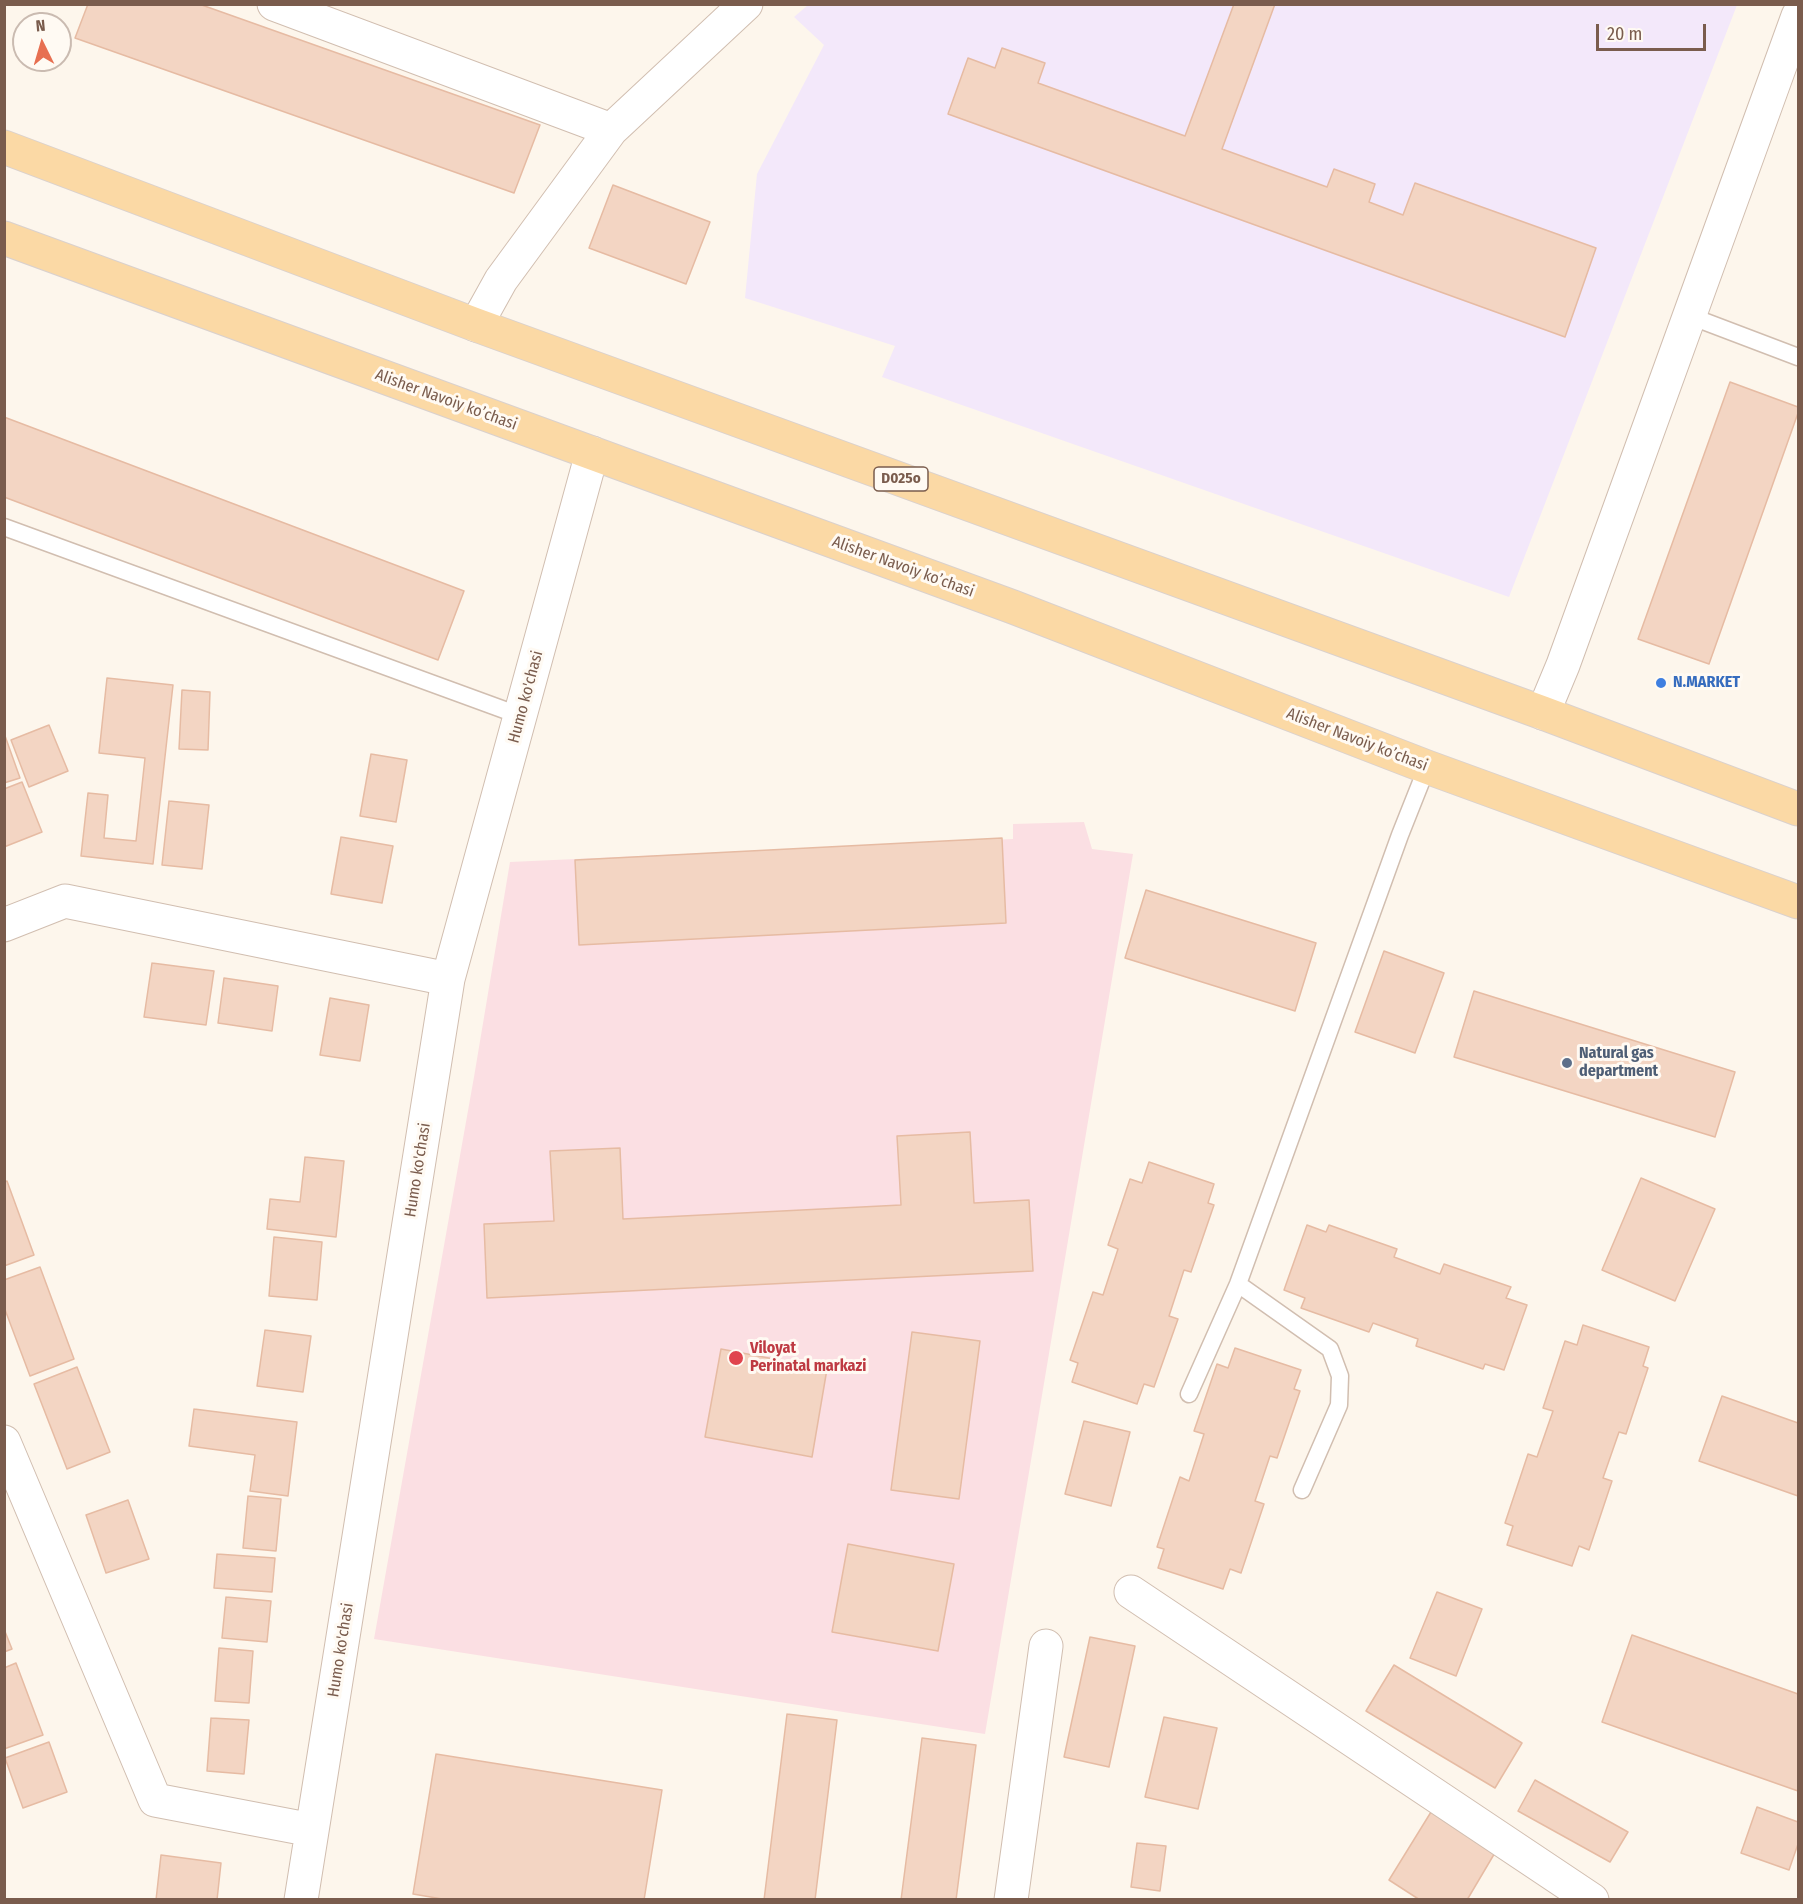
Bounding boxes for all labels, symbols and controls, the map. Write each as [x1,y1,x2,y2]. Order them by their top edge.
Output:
north arrow [12,12,72,72]
scale bar [1599,12,1708,50]
text: N [35,16,46,35]
text: 20 m [1607,23,1642,45]
street label: Alisher Navoiy ko’chasi [372,365,520,435]
road number: D025o [874,467,928,491]
street label: Alisher Navoiy ko’chasi [829,532,977,602]
street label: Humo ko'chasi [504,649,548,745]
place label: N.MARKET [1673,673,1740,693]
marker: N.MARKET [1654,676,1668,690]
street label: Alisher Navoiy ko’chasi [1284,704,1430,776]
place label: Natural gas department [1579,1044,1658,1082]
marker: Natural gas department [1560,1056,1574,1070]
street label: Humo ko'chasi [401,1122,435,1218]
place label: Viloyat Perinatal markazi [750,1339,866,1377]
marker: Viloyat Perinatal markazi [727,1349,745,1367]
street label: Humo ko'chasi [324,1602,358,1698]

